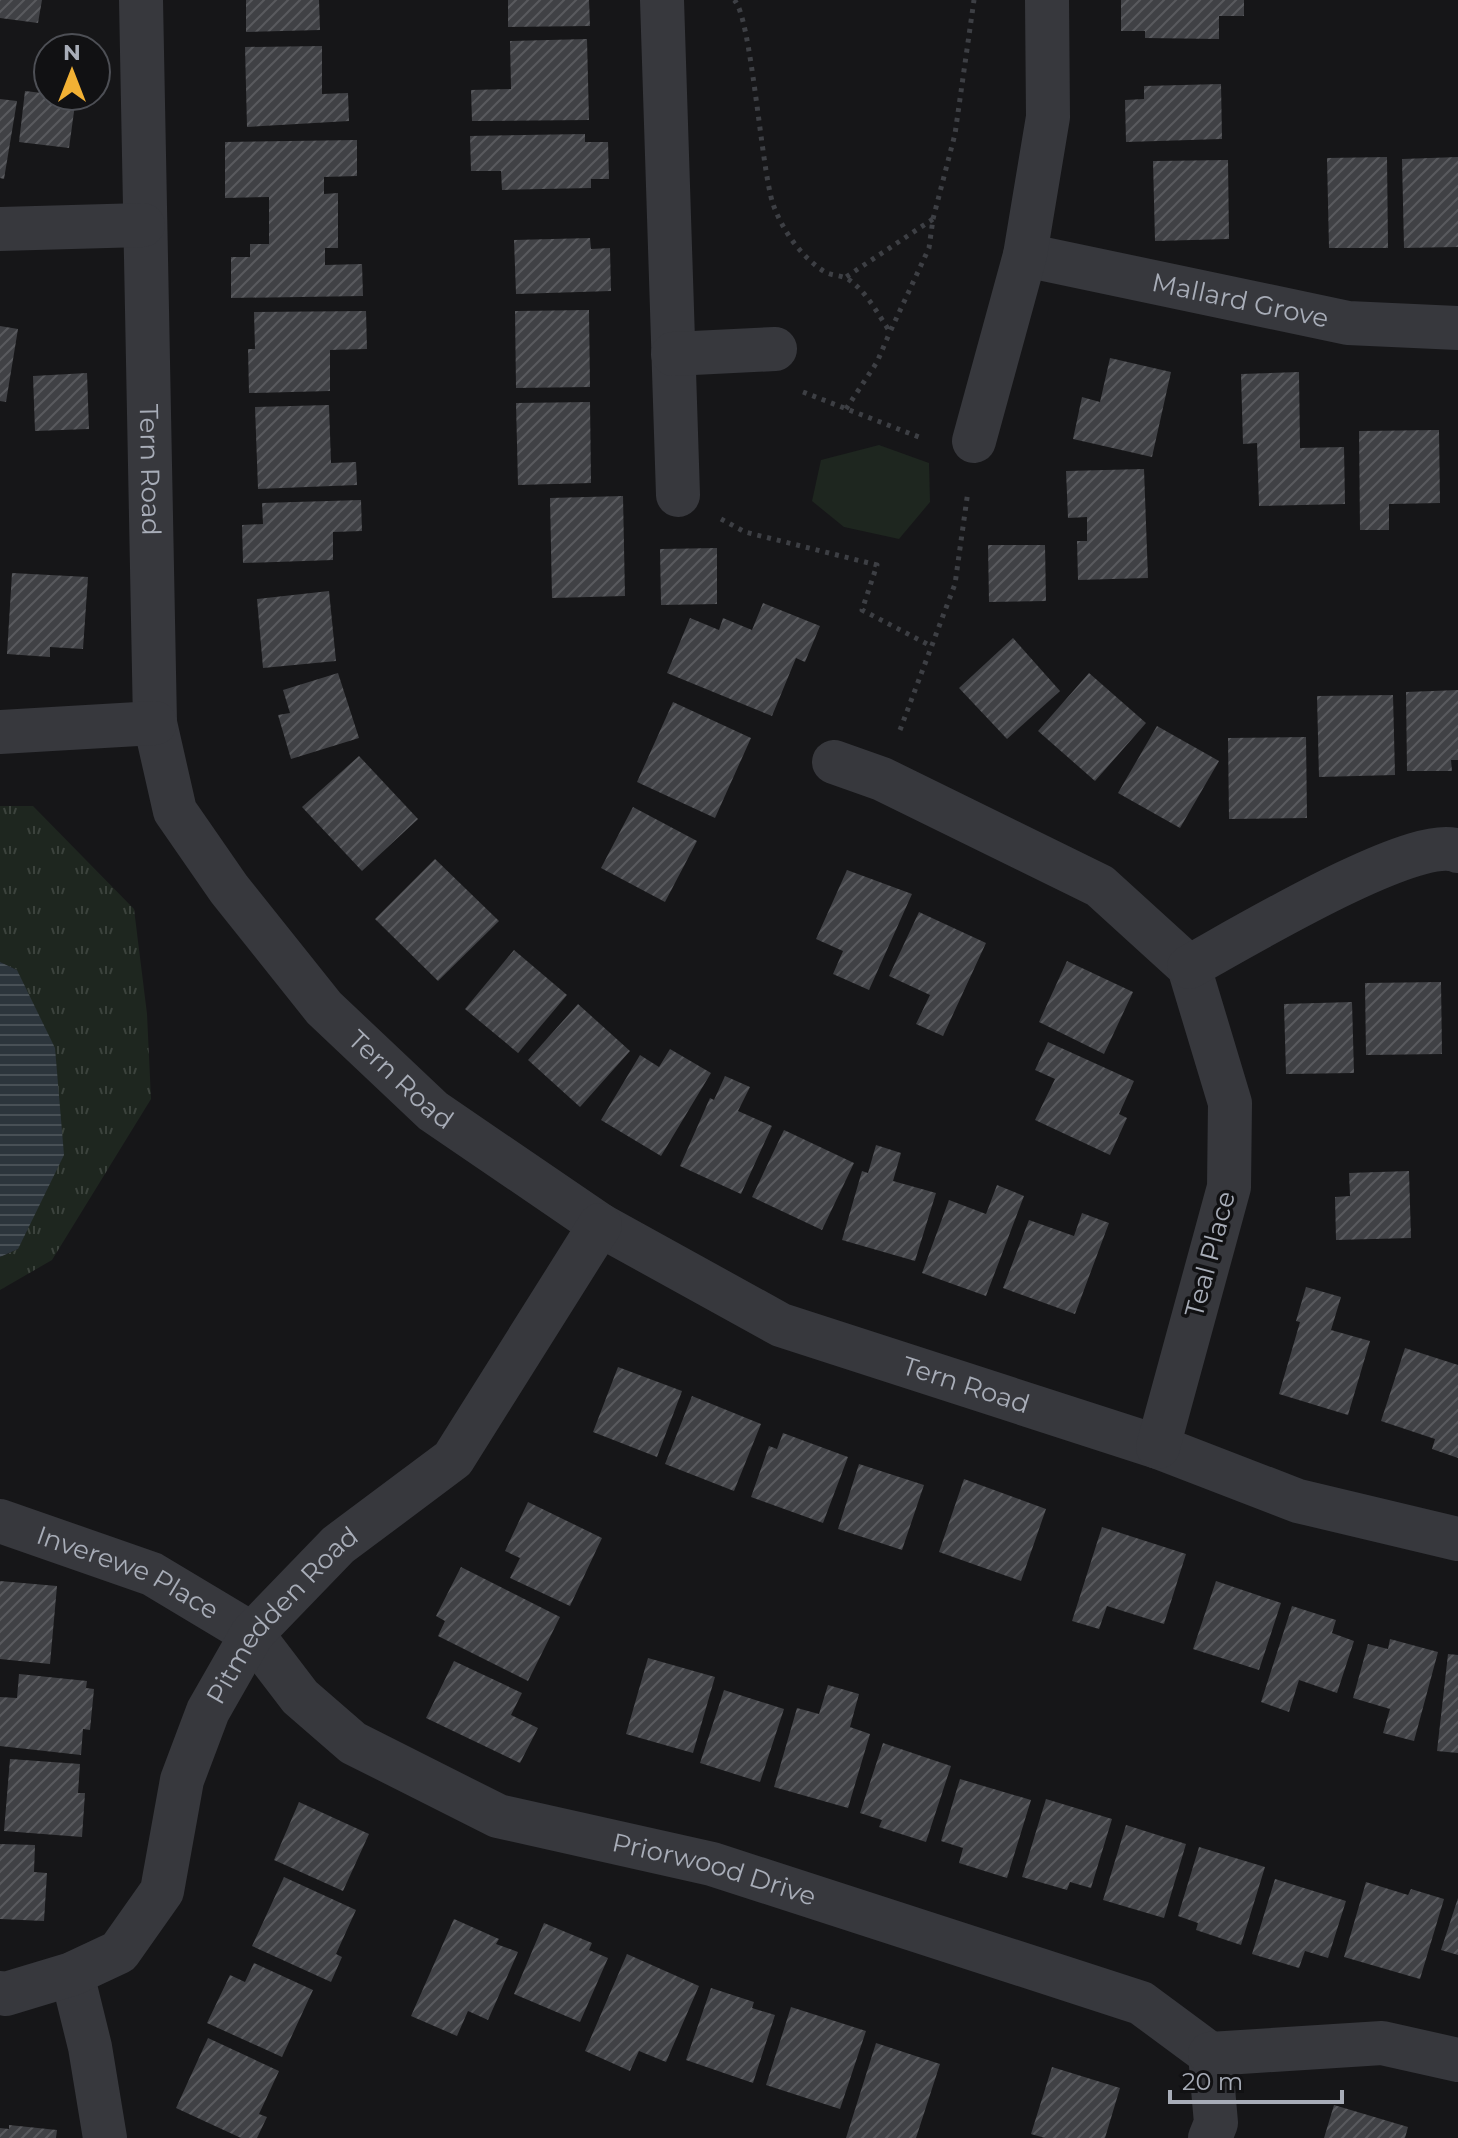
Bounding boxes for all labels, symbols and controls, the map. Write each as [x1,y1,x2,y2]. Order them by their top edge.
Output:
north arrow [32,32,112,112]
text: N [63,39,81,66]
street label: Mallard Grove [1149,266,1331,334]
street label: Tern Road [133,404,167,536]
street label: Tern Road [342,1024,460,1136]
street label: Teal Place [1178,1188,1242,1320]
street label: Tern Road [898,1349,1034,1420]
street label: Inverewe Place [32,1519,225,1626]
street label: Pitmedden Road [199,1520,364,1710]
street label: Priorwood Drive [609,1826,820,1913]
scale bar [1170,2054,1342,2104]
text: 20 m [1182,2067,1243,2096]

